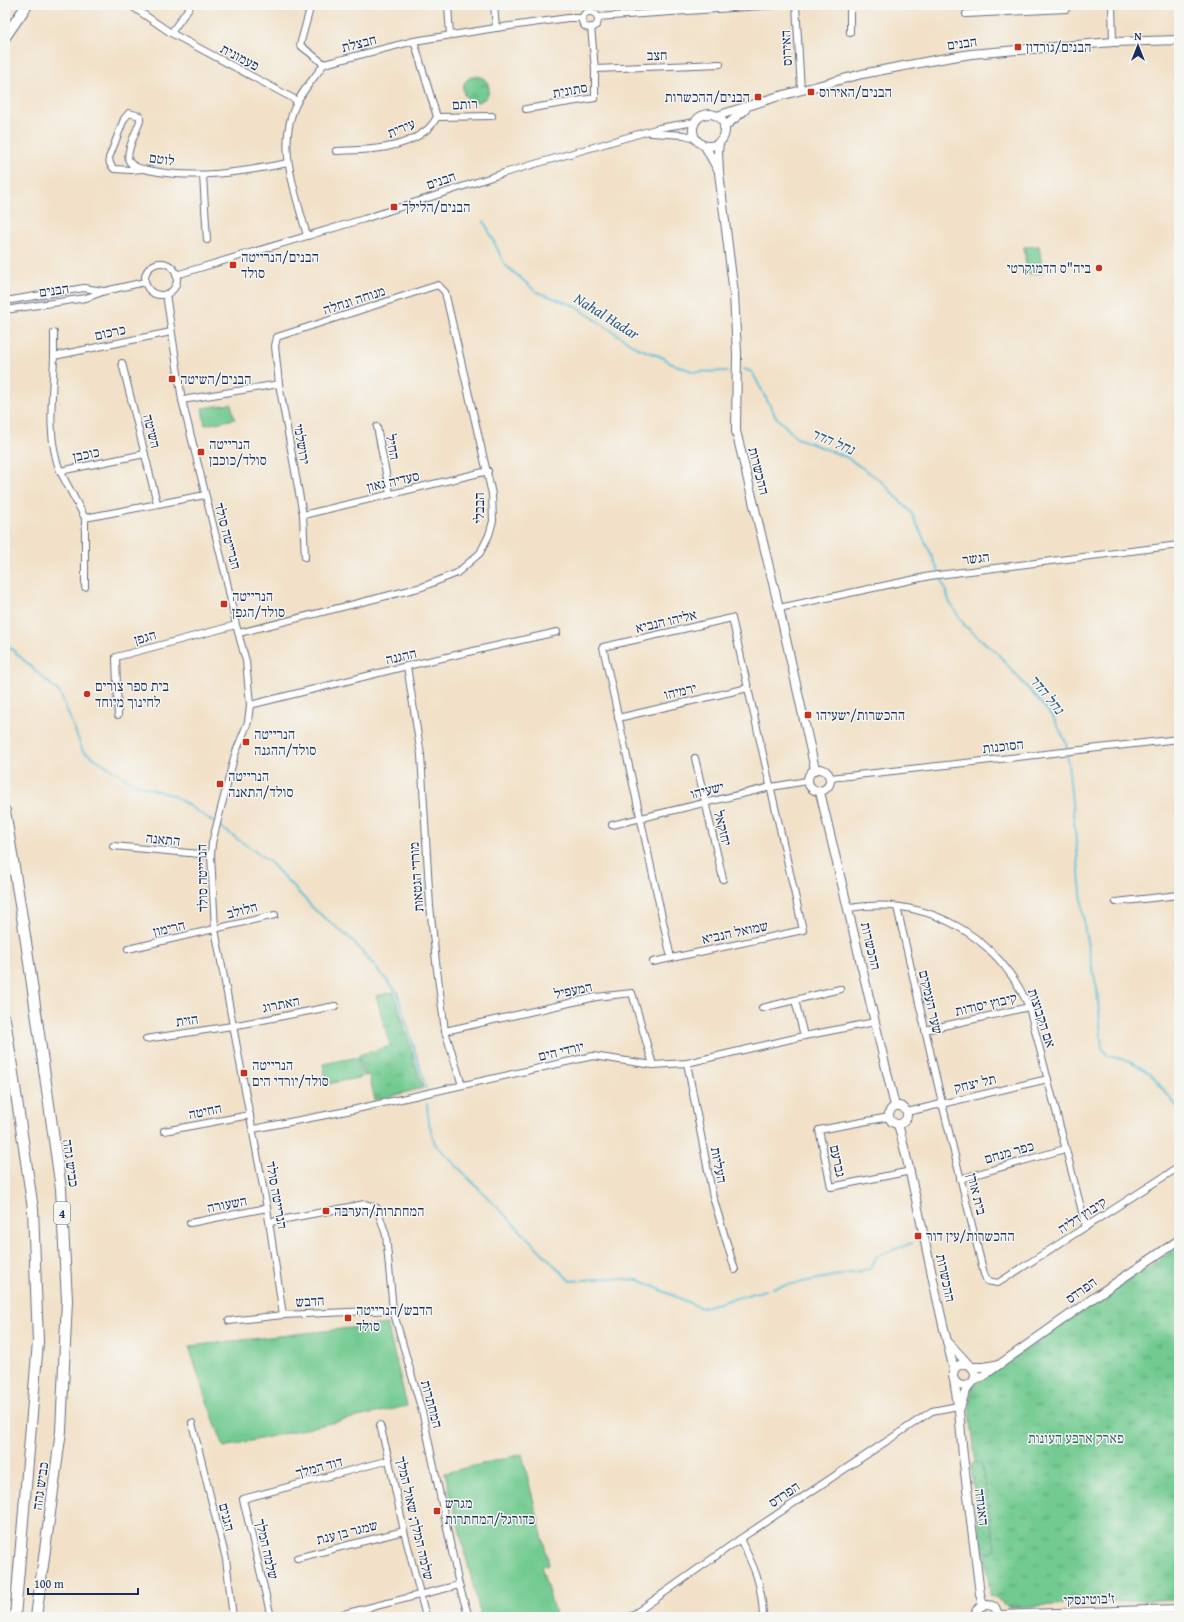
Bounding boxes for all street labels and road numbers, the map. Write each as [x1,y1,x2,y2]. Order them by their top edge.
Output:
street label: חבצלת [339,29,379,57]
street label: האירוס [775,29,797,67]
street label: הבנים [946,31,978,55]
street label: פעמונית [217,38,263,76]
street label: חצב [646,45,668,65]
street label: סתונית [551,77,589,103]
street label: רותם [452,94,478,114]
street label: עירית [384,113,418,143]
street label: לוטם [148,147,176,171]
street label: הבנים [424,166,458,194]
street label: הבנים [38,278,70,302]
street label: מנוחה ונחלה [320,281,388,319]
street label: כרכום [93,319,127,345]
street label: השיטה [138,412,166,450]
street label: ירושלמי [289,422,315,466]
street label: החיל [381,432,405,462]
street label: כוכבן [71,442,101,466]
street label: ההכשרות [743,445,775,497]
street label: סעדיה גאון [365,465,421,497]
street label: הבבלי [469,492,489,524]
street label: הנרייטה סולד [210,500,246,572]
street label: הגשר [961,546,991,570]
street label: אליהו הנביא [633,604,699,638]
street label: הגפן [132,624,158,650]
street label: ההגנה [383,643,419,669]
street label: ירמיהו [662,678,698,704]
street label: הסוכנות [981,734,1025,758]
street label: ישעיהו [688,776,726,804]
street label: יחזקאל [709,808,737,848]
street label: התאנה [145,827,181,851]
street label: מורדי הגטאות [404,841,428,913]
street label: הנרייטה סולד [191,844,213,912]
street label: הלולב [224,896,260,924]
street label: הרימון [151,915,187,941]
street label: שמואל הנביא [700,915,770,949]
street label: ההכשרות [856,920,886,972]
street label: שער העמקים [914,968,948,1036]
street label: המעפיל [552,976,594,1004]
street label: אם הקבוצות [1023,986,1061,1050]
street label: קיבוץ יסודות [953,987,1019,1021]
street label: האתרוג [260,991,302,1017]
street label: הזית [174,1009,200,1031]
street label: יורדי הים [536,1036,586,1066]
street label: תל יצחק [952,1068,998,1098]
street label: החיטה [187,1098,223,1124]
street label: כפר מנחם [982,1135,1036,1169]
street label: כביש גהה [58,1138,84,1188]
street label: גברעם [825,1143,851,1179]
street label: העליות [706,1145,732,1185]
street label: הנרייטה סולד [261,1160,293,1230]
street label: בית אורן [962,1171,992,1217]
street label: השעורה [205,1190,249,1218]
street label: קיבוץ דליה [1054,1192,1110,1238]
road number: 4 [54,1202,70,1224]
street label: ההכשרות [931,1252,961,1304]
street label: הפרדס [1061,1272,1101,1308]
street label: הדבש [295,1290,325,1312]
street label: המחתרות [416,1378,448,1430]
street label: דוד המלך [293,1451,345,1483]
street label: שלמה המלך; שאול המלך [391,1454,439,1582]
street label: כביש גהה [27,1461,53,1511]
street label: הפרדס [764,1476,804,1512]
street label: האגודה [970,1487,994,1527]
street label: הגנים [214,1501,240,1533]
street label: שמגר בן ענת [314,1515,380,1549]
street label: שלמה המלך [250,1517,284,1582]
street label: ז'בוטינסקי [1063,1588,1115,1610]

